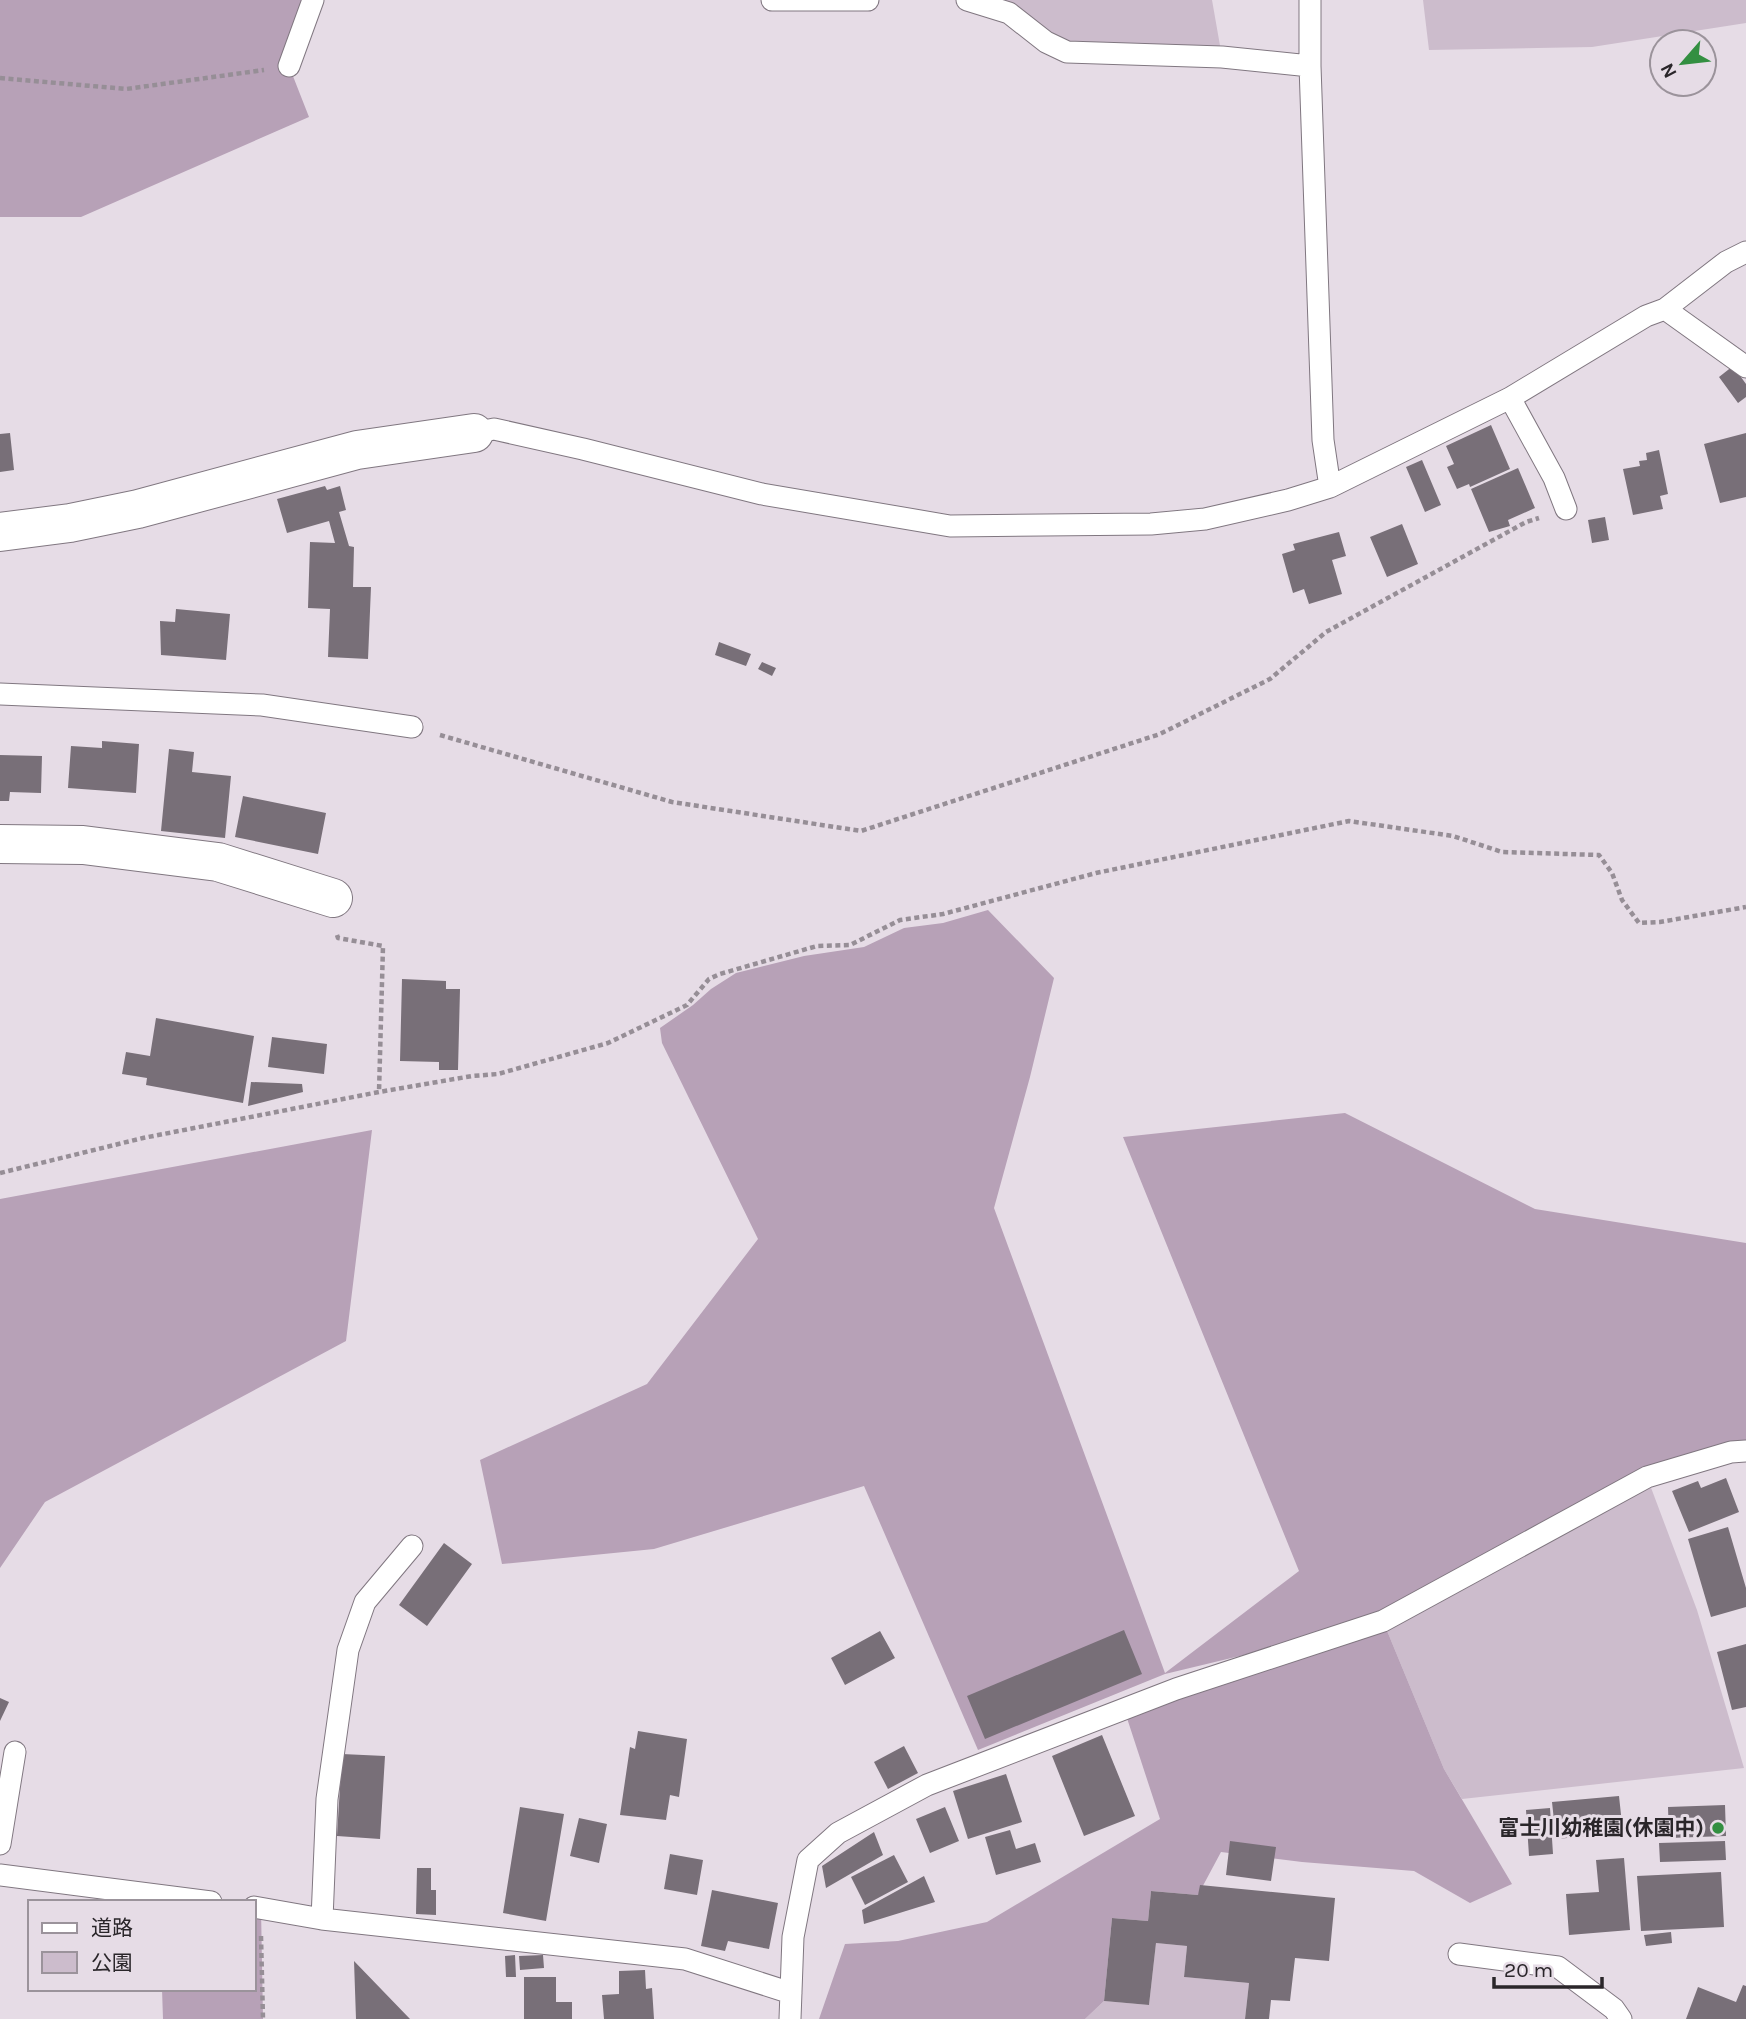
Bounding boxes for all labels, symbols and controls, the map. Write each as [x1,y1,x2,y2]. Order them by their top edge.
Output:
north arrow [1648,28,1718,98]
text: N [1656,59,1682,82]
place label: 富士川幼稚園(休園中) [1498,1816,1704,1840]
marker: 富士川幼稚園(休園中) [1710,1820,1726,1836]
legend [28,1900,256,1991]
text: 道路 [91,1916,133,1940]
scale bar [1494,1946,1602,1990]
text: 公園 [91,1951,133,1975]
text: 20 m [1504,1958,1553,1982]

